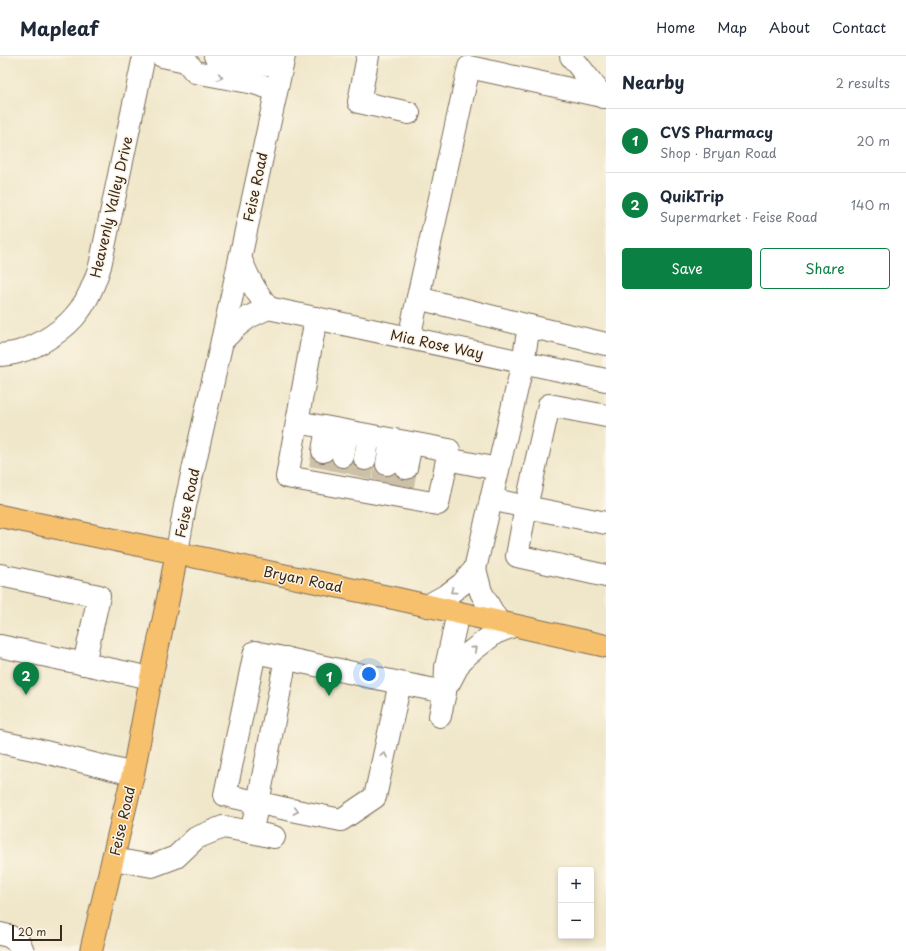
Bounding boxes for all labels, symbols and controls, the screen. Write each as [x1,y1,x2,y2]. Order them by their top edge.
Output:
text: Mapleaf [20,14,98,42]
text: Home [656,17,695,38]
text: Map [717,17,747,38]
text: About [769,17,810,38]
text: Contact [832,17,886,38]
text: Nearby [622,69,684,95]
one-way arrow [217,72,223,80]
text: 2 results [836,73,890,92]
text: CVS Pharmacy [660,120,773,143]
text: 1 [632,131,638,150]
text: 20 m [856,131,890,150]
street label: Heavenly Valley Drive [84,134,138,280]
text: Shop · Bryan Road [660,143,777,162]
street label: Feise Road [237,150,273,224]
text: QuikTrip [660,184,724,207]
text: 2 [630,195,640,214]
text: 140 m [851,195,890,214]
text: Supermarket · Feise Road [660,207,818,226]
button: Save [622,248,752,289]
button: Share [760,248,890,289]
street label: Mia Rose Way [388,324,486,364]
street label: Feise Road [169,466,205,540]
street label: Bryan Road [261,560,345,598]
one-way arrow [450,586,457,593]
one-way arrow [470,646,477,653]
pin: 2 [13,662,39,695]
pin: 1 [316,663,342,696]
your location [359,664,379,684]
one-way arrow [380,752,388,758]
street label: Feise Road [104,784,140,858]
one-way arrow [293,806,299,815]
map controls [558,867,594,939]
button: + [558,867,594,903]
button: − [558,903,594,939]
scale bar [12,923,62,942]
text: 20 m [18,923,46,940]

